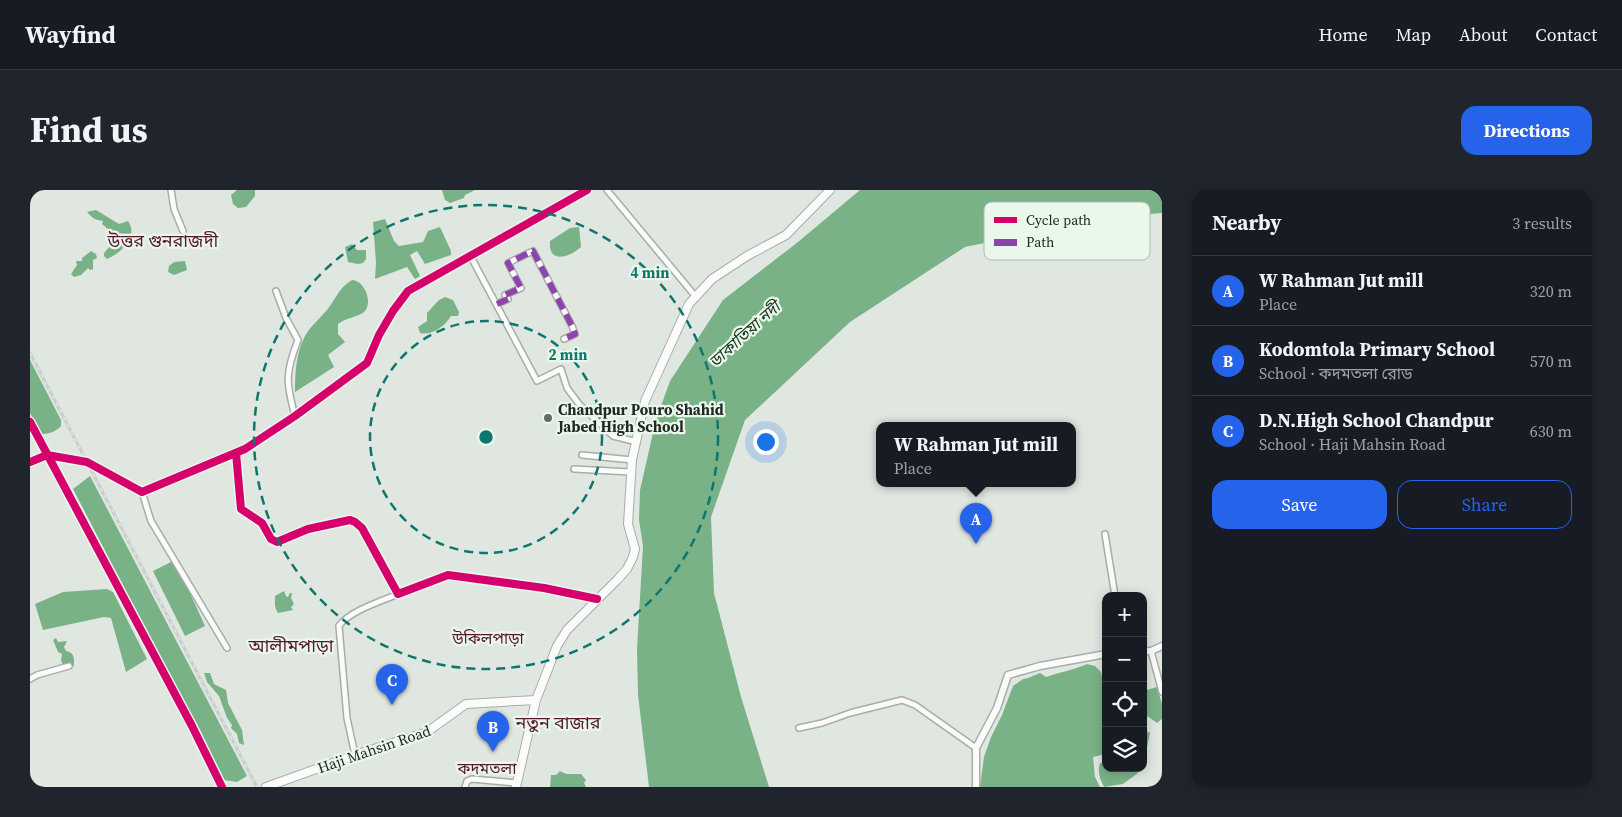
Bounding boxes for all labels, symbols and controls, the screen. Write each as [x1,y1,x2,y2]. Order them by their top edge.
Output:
text: Wayfind [25,18,116,51]
text: Home [1319,22,1368,47]
text: Map [1396,22,1431,47]
text: About [1459,22,1507,47]
text: Contact [1535,22,1597,47]
text: Find us [30,106,148,154]
button: Directions [1461,106,1592,155]
legend [984,202,1150,260]
text: Nearby [1212,208,1282,237]
text: Cycle path [1026,210,1091,230]
text: 3 results [1512,212,1572,234]
district label: উত্তর গুনরাজদী [107,228,219,253]
text: Path [1026,232,1054,252]
text: 4 min [631,262,669,283]
text: W Rahman Jut mill [1259,267,1424,293]
text: A [1223,280,1233,302]
text: 320 m [1530,280,1572,302]
text: Place [1259,293,1297,315]
water label: ডাকাতিয়া নদী [704,294,787,372]
text: Kodomtola Primary School [1259,336,1495,362]
text: 2 min [549,344,587,365]
text: B [1223,350,1233,372]
text: 570 m [1530,350,1572,372]
text: School · কদমতলা রোড [1259,362,1412,384]
place label: Chandpur Pouro Shahid Jabed High School [557,399,724,437]
text: D.N.High School Chandpur [1259,407,1494,433]
marker: Chandpur Pouro Shahid Jabed High School [542,412,554,424]
text: C [1223,420,1233,442]
text: 630 m [1530,420,1572,442]
popup [876,422,1076,487]
centre of rings [477,428,495,446]
your location [753,429,779,455]
text: W Rahman Jut mill [894,431,1058,457]
text: School · Haji Mahsin Road [1259,433,1446,455]
text: Place [894,457,932,479]
button: Save [1212,480,1387,529]
button: Share [1397,480,1572,529]
pin: A [960,503,992,544]
map controls [1102,592,1147,772]
button: + [1102,592,1147,637]
district label: উকিলপাড়া [451,627,525,649]
district label: আলীমপাড়া [247,633,334,658]
button: − [1102,637,1147,682]
pin: C [376,664,408,705]
button: locate [1102,682,1147,727]
district label: নতুন বাজার [514,710,601,735]
pin: B [477,711,509,752]
street label: Haji Mahsin Road [314,720,434,778]
button: layers [1102,727,1147,772]
district label: কদমতলা [457,757,517,779]

